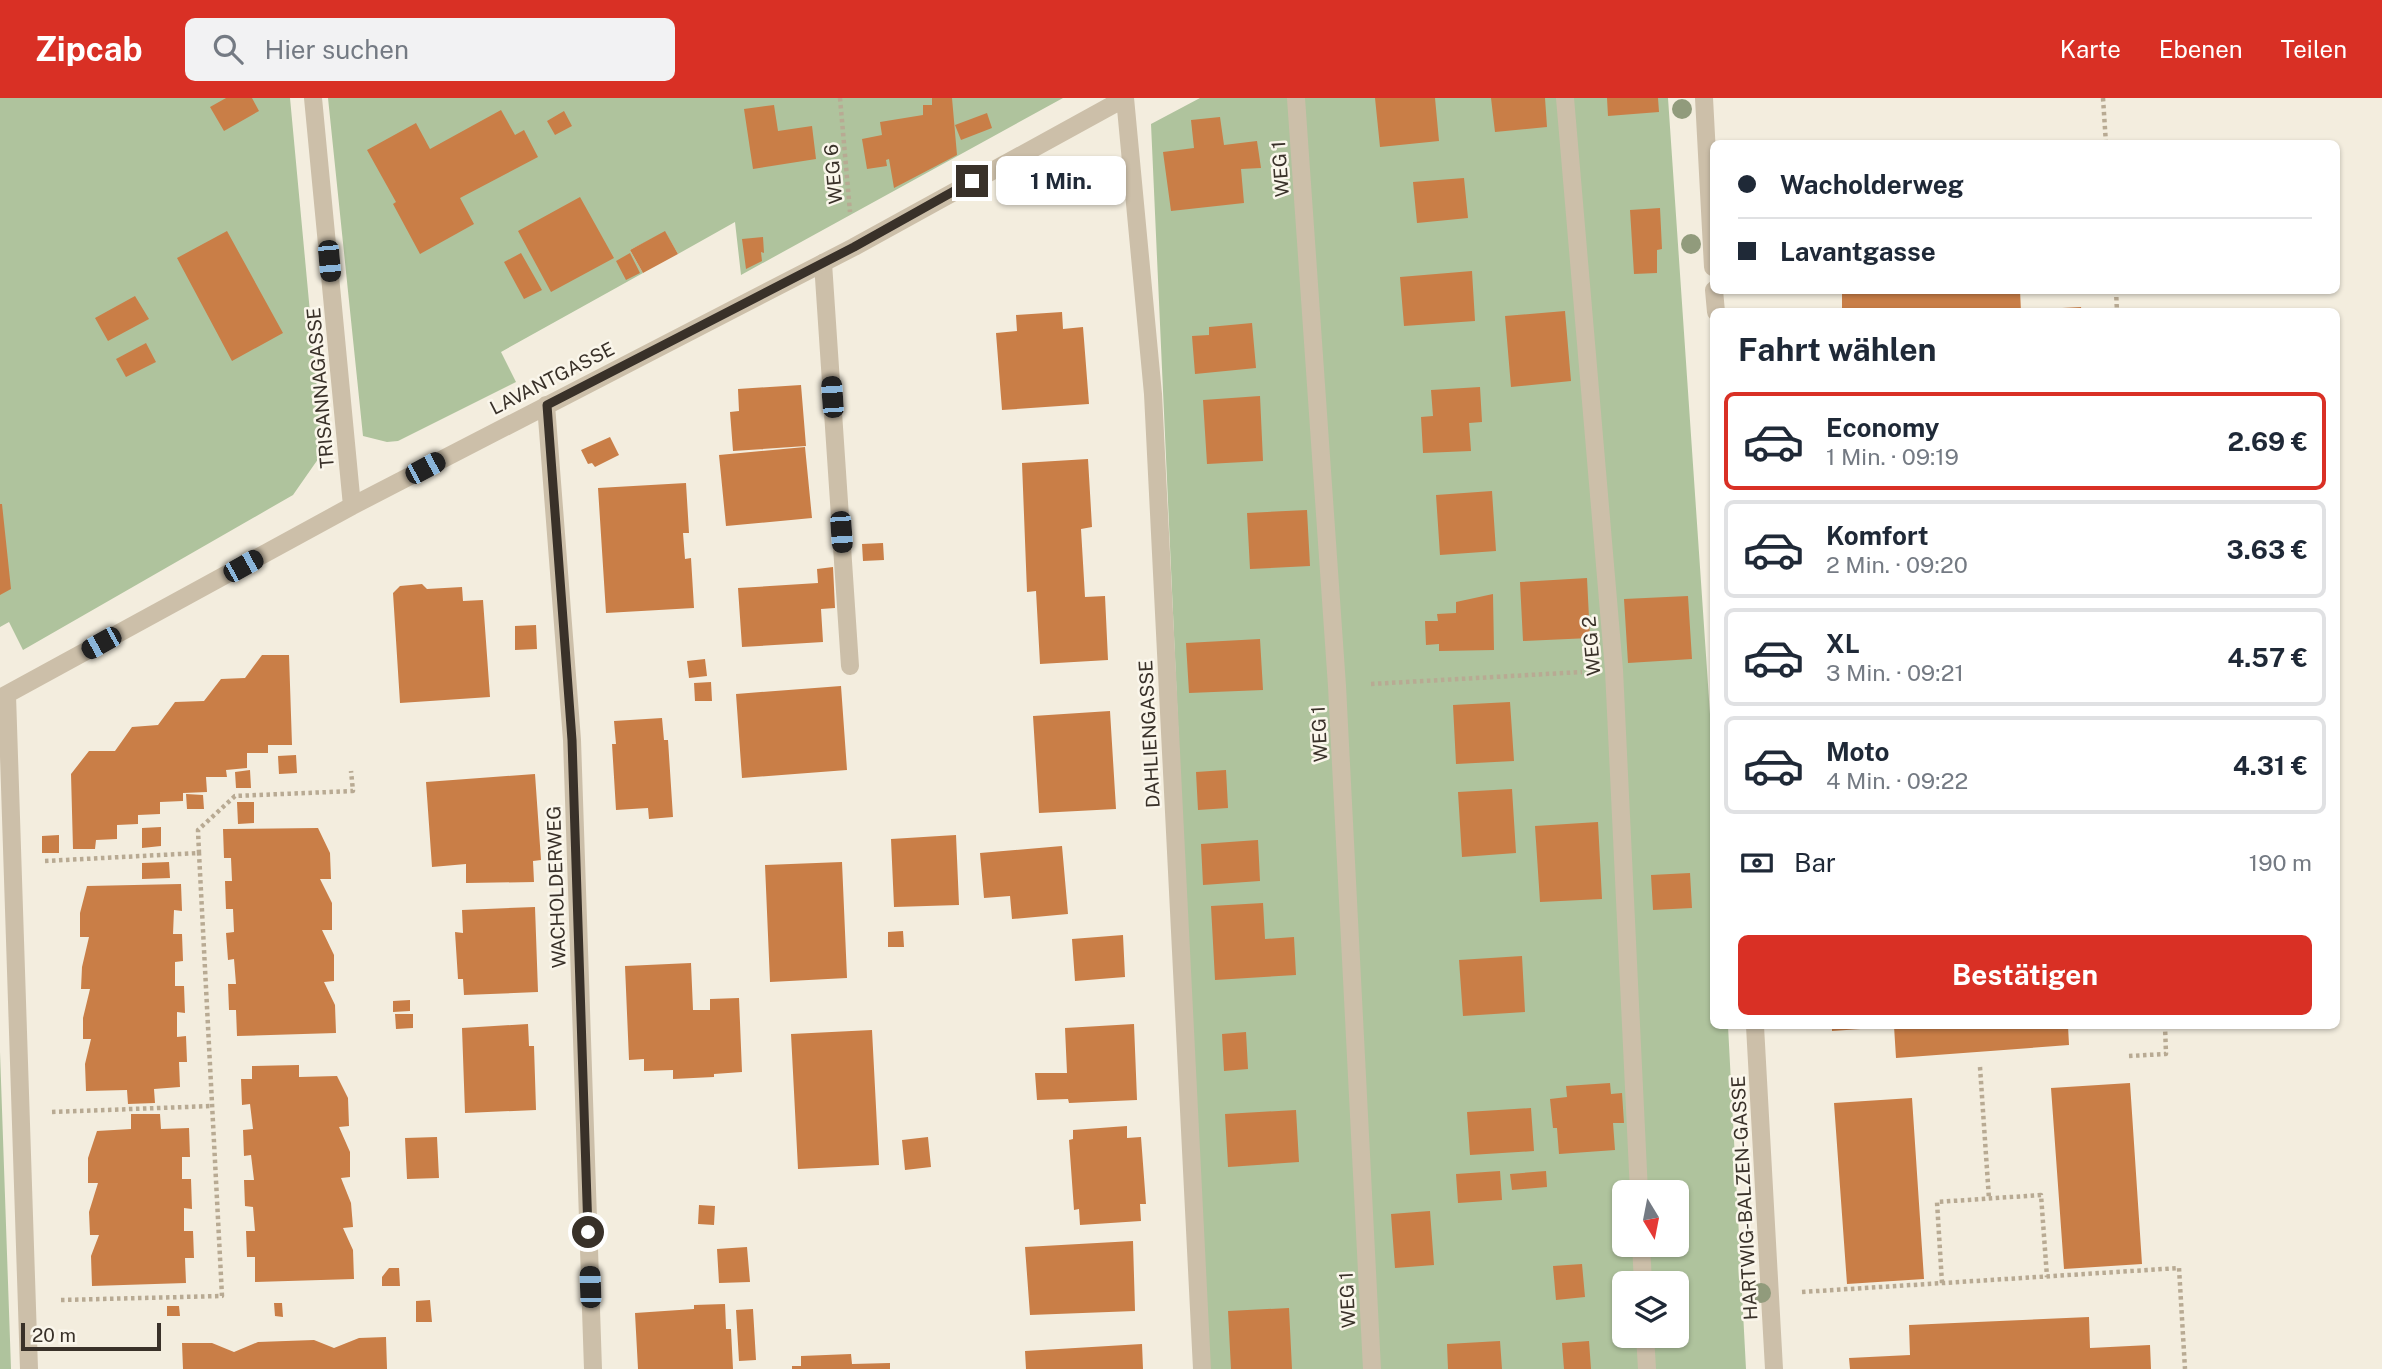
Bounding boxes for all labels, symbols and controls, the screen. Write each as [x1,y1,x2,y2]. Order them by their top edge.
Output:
search box [185,18,675,81]
text: Zipcab [35,30,143,68]
icon: search [209,30,247,68]
text: Hier suchen [265,34,409,65]
text: Karte [2060,35,2121,63]
text: Ebenen [2159,35,2243,63]
text: Teilen [2281,35,2347,63]
street label: WEG 1 [1267,140,1293,198]
street label: WEG 6 [819,143,847,205]
callout: 1 Min. [996,156,1126,206]
route end [956,165,988,197]
text: 1 Min. [1030,167,1092,194]
text: Wacholderweg [1780,169,1964,200]
text: Lavantgasse [1780,236,1936,267]
car [317,239,342,283]
street label: TRISANNAGASSE [302,307,338,469]
text: Fahrt wählen [1738,331,1937,368]
street label: LAVANTGASSE [486,337,618,419]
car [821,375,844,419]
icon: car [1742,410,1805,473]
text: Economy [1826,412,1939,443]
text: 2.69 € [2227,426,2308,457]
text: 1 Min. · 09:19 [1826,443,1959,470]
car [402,449,449,487]
car [830,510,853,554]
icon: car [1742,518,1805,581]
text: Komfort [1826,520,1928,551]
text: 3.63 € [2227,534,2308,565]
car [220,547,267,585]
text: 2 Min. · 09:20 [1826,551,1968,578]
street label: WEG 2 [1577,615,1605,677]
car [78,624,125,662]
icon: car [1742,626,1805,689]
text: XL [1826,628,1860,659]
text: 4.57 € [2227,642,2308,673]
text: 3 Min. · 09:21 [1826,659,1964,686]
street label: DAHLIENGASSE [1134,660,1164,808]
street label: WEG 1 [1307,705,1331,763]
icon: car [1742,734,1805,797]
text: Moto [1826,736,1889,767]
text: 4.31 € [2233,750,2308,781]
text: 4 Min. · 09:22 [1826,767,1968,794]
street label: WACHOLDERWEG [542,805,570,969]
icon: cash [1738,844,1776,882]
text: Bar [1794,847,1836,878]
text: 190 m [2249,849,2312,876]
button: Bestätigen [1738,935,2312,1015]
street label: HARTWIG-BALZEN-GASSE [1727,1075,1761,1321]
north arrow [1612,1180,1689,1256]
map controls [1612,1180,1689,1348]
route start [572,1216,604,1248]
car [579,1266,602,1308]
street label: WEG 1 [1335,1271,1359,1329]
button: layers [1612,1271,1689,1348]
scale bar [21,1320,161,1352]
text: 20 m [32,1324,76,1346]

